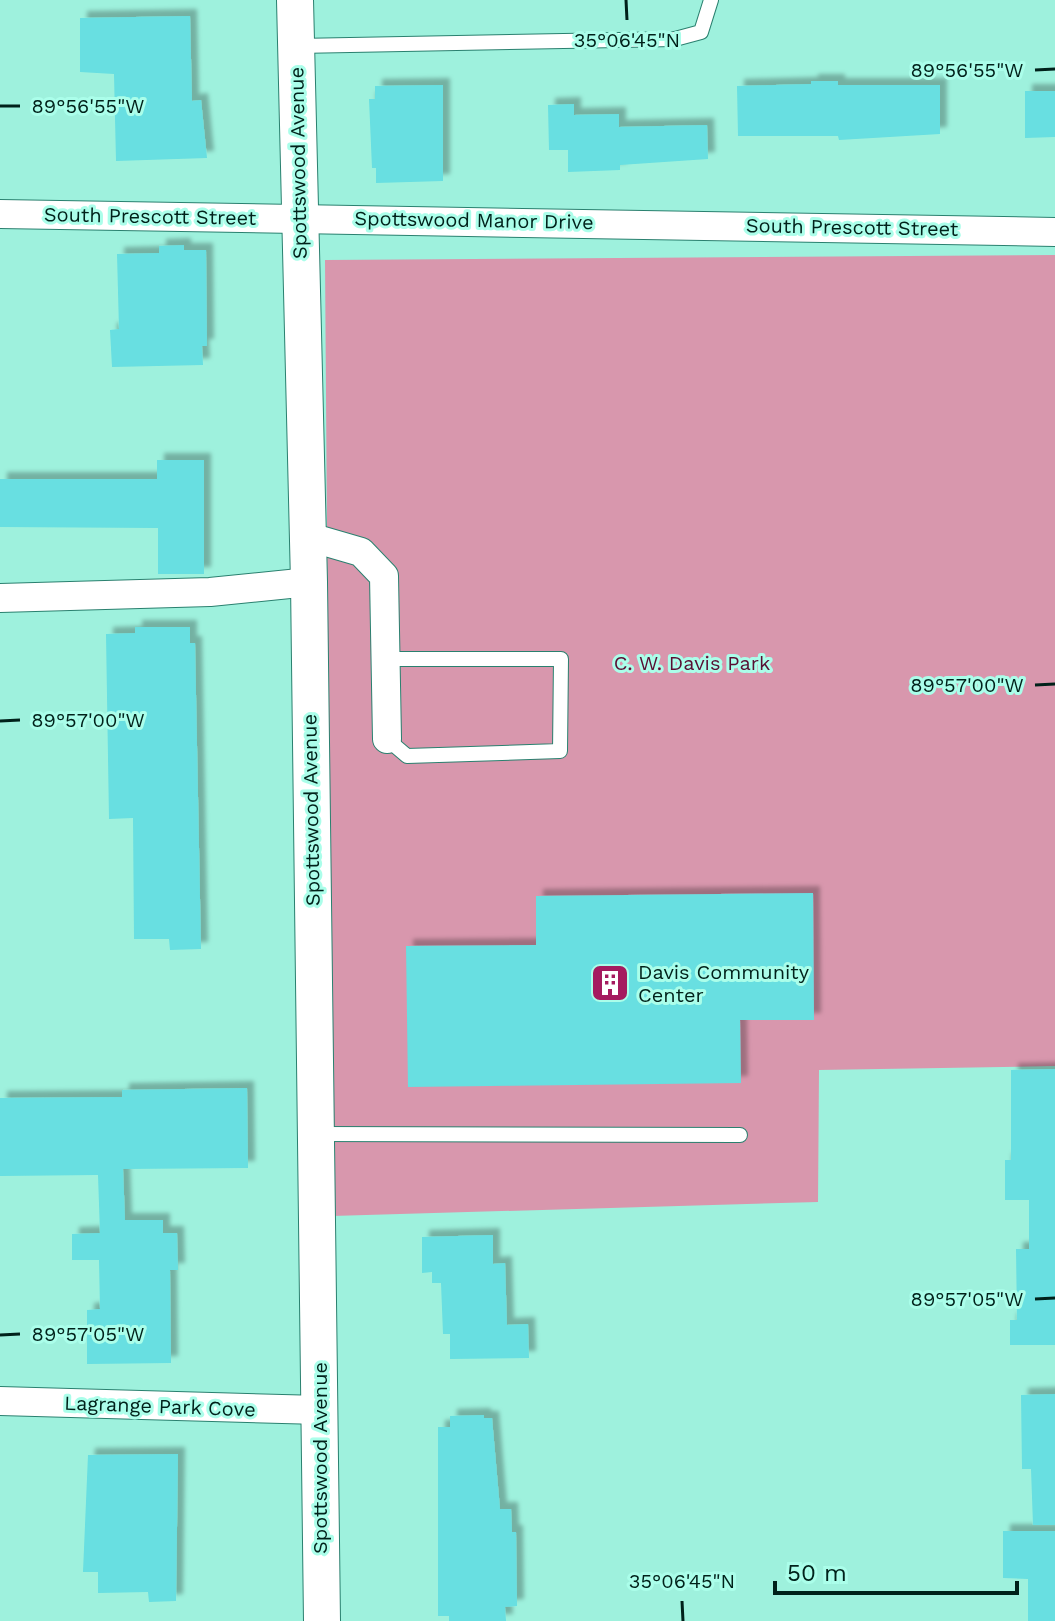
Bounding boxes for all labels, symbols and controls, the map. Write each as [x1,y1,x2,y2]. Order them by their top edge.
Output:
text: 35°06'45"N [574,28,680,52]
text: 89°56'55"W [911,58,1023,82]
street label: Spottswood Avenue [284,67,312,259]
text: 89°56'55"W [32,94,144,118]
street label: South Prescott Street [44,202,257,230]
street label: Spottswood Manor Drive [354,206,594,234]
street label: South Prescott Street [746,213,959,241]
park label: C. W. Davis Park [614,651,770,675]
text: 89°57'00"W [910,673,1024,697]
text: 89°57'00"W [31,708,145,732]
street label: Spottswood Avenue [297,714,325,906]
place label: Davis Community Center [638,960,810,1007]
building icon: Davis Community Center [589,962,631,1004]
text: 89°57'05"W [911,1287,1023,1311]
text: 89°57'05"W [32,1322,144,1346]
street label: Spottswood Avenue [308,1362,332,1554]
street label: Lagrange Park Cove [64,1391,256,1421]
scale bar [775,1545,1017,1595]
text: 50 m [787,1559,847,1587]
text: 35°06'45"N [629,1569,735,1593]

